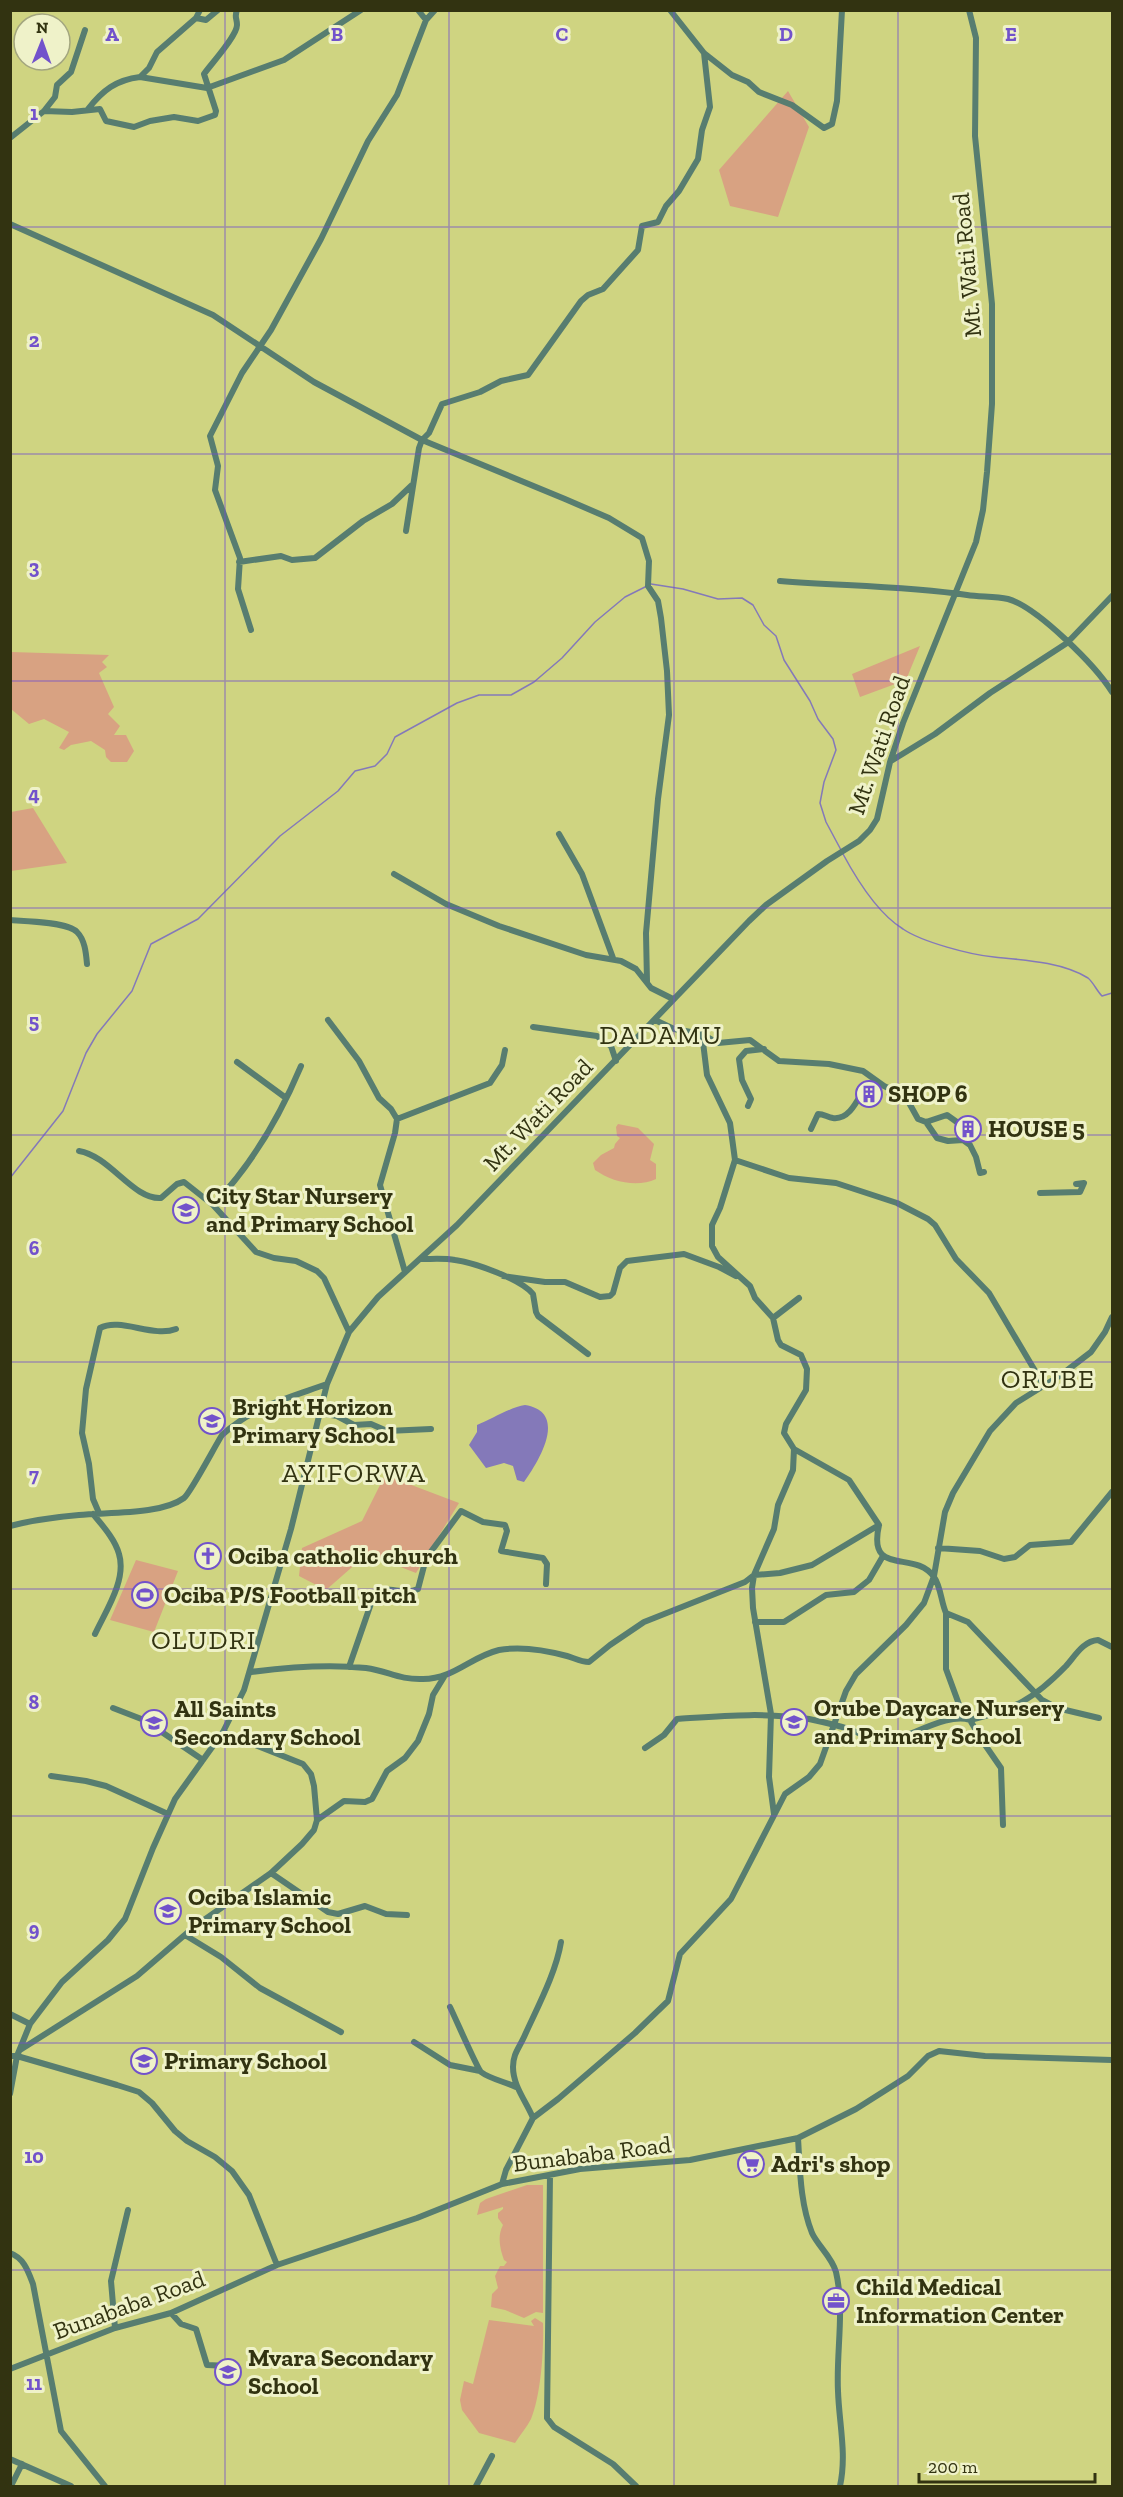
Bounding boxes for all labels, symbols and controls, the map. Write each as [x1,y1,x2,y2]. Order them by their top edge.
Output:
north arrow [12,12,72,72]
text: N [36,18,49,37]
text: A [105,22,119,46]
text: B [331,22,343,46]
text: C [556,22,569,46]
text: D [779,22,793,46]
text: E [1005,22,1017,46]
text: 1 [30,101,38,125]
street label: Mt. Wati Road [946,192,987,339]
text: 2 [29,328,40,352]
text: 3 [29,555,40,579]
street label: Mt. Wati Road [841,672,916,818]
text: 4 [28,782,40,806]
text: 5 [29,1009,39,1033]
district label: DADAMU [599,1019,723,1051]
street label: Mt. Wati Road [477,1052,598,1177]
building icon: SHOP 6 [854,1079,884,1109]
place label: SHOP 6 [888,1079,968,1108]
building icon: HOUSE 5 [953,1114,983,1144]
place label: HOUSE 5 [988,1114,1085,1143]
place label: City Star Nursery and Primary School [206,1181,414,1238]
school or university icon: City Star Nursery and Primary School [171,1195,201,1225]
text: 6 [29,1236,40,1260]
district label: ORUBE [1001,1363,1095,1395]
place label: Bright Horizon Primary School [232,1392,395,1449]
school or university icon: Bright Horizon Primary School [197,1406,227,1436]
district label: AYIFORWA [282,1457,426,1489]
text: 7 [29,1463,39,1487]
church icon: Ociba catholic church [193,1541,223,1571]
place label: Ociba catholic church [228,1541,458,1570]
sports icon: Ociba P/S Football pitch [130,1580,160,1610]
place label: Ociba P/S Football pitch [164,1580,417,1609]
district label: OLUDRI [151,1624,257,1656]
text: 8 [29,1690,40,1714]
place label: Orube Daycare Nursery and Primary School [814,1693,1065,1750]
place label: All Saints Secondary School [174,1694,361,1751]
school or university icon: Orube Daycare Nursery and Primary School [779,1707,809,1737]
school or university icon: All Saints Secondary School [139,1708,169,1738]
place label: Ociba Islamic Primary School [188,1882,351,1939]
school or university icon: Ociba Islamic Primary School [153,1896,183,1926]
text: 9 [29,1917,40,1941]
school or university icon: Primary School [129,2046,159,2076]
place label: Primary School [164,2046,327,2075]
street label: Bunababa Road [511,2129,673,2178]
text: 10 [24,2144,44,2168]
supermarket icon: Adri's shop [736,2149,766,2179]
place label: Adri's shop [771,2149,891,2178]
street label: Bunababa Road [49,2264,209,2345]
place label: Child Medical Information Center [856,2272,1064,2329]
office icon: Child Medical Information Center [821,2286,851,2316]
place label: Mvara Secondary School [248,2343,433,2400]
school or university icon: Mvara Secondary School [213,2357,243,2387]
text: 11 [26,2371,42,2395]
scale bar [919,2446,1094,2484]
text: 200 m [928,2456,978,2478]

